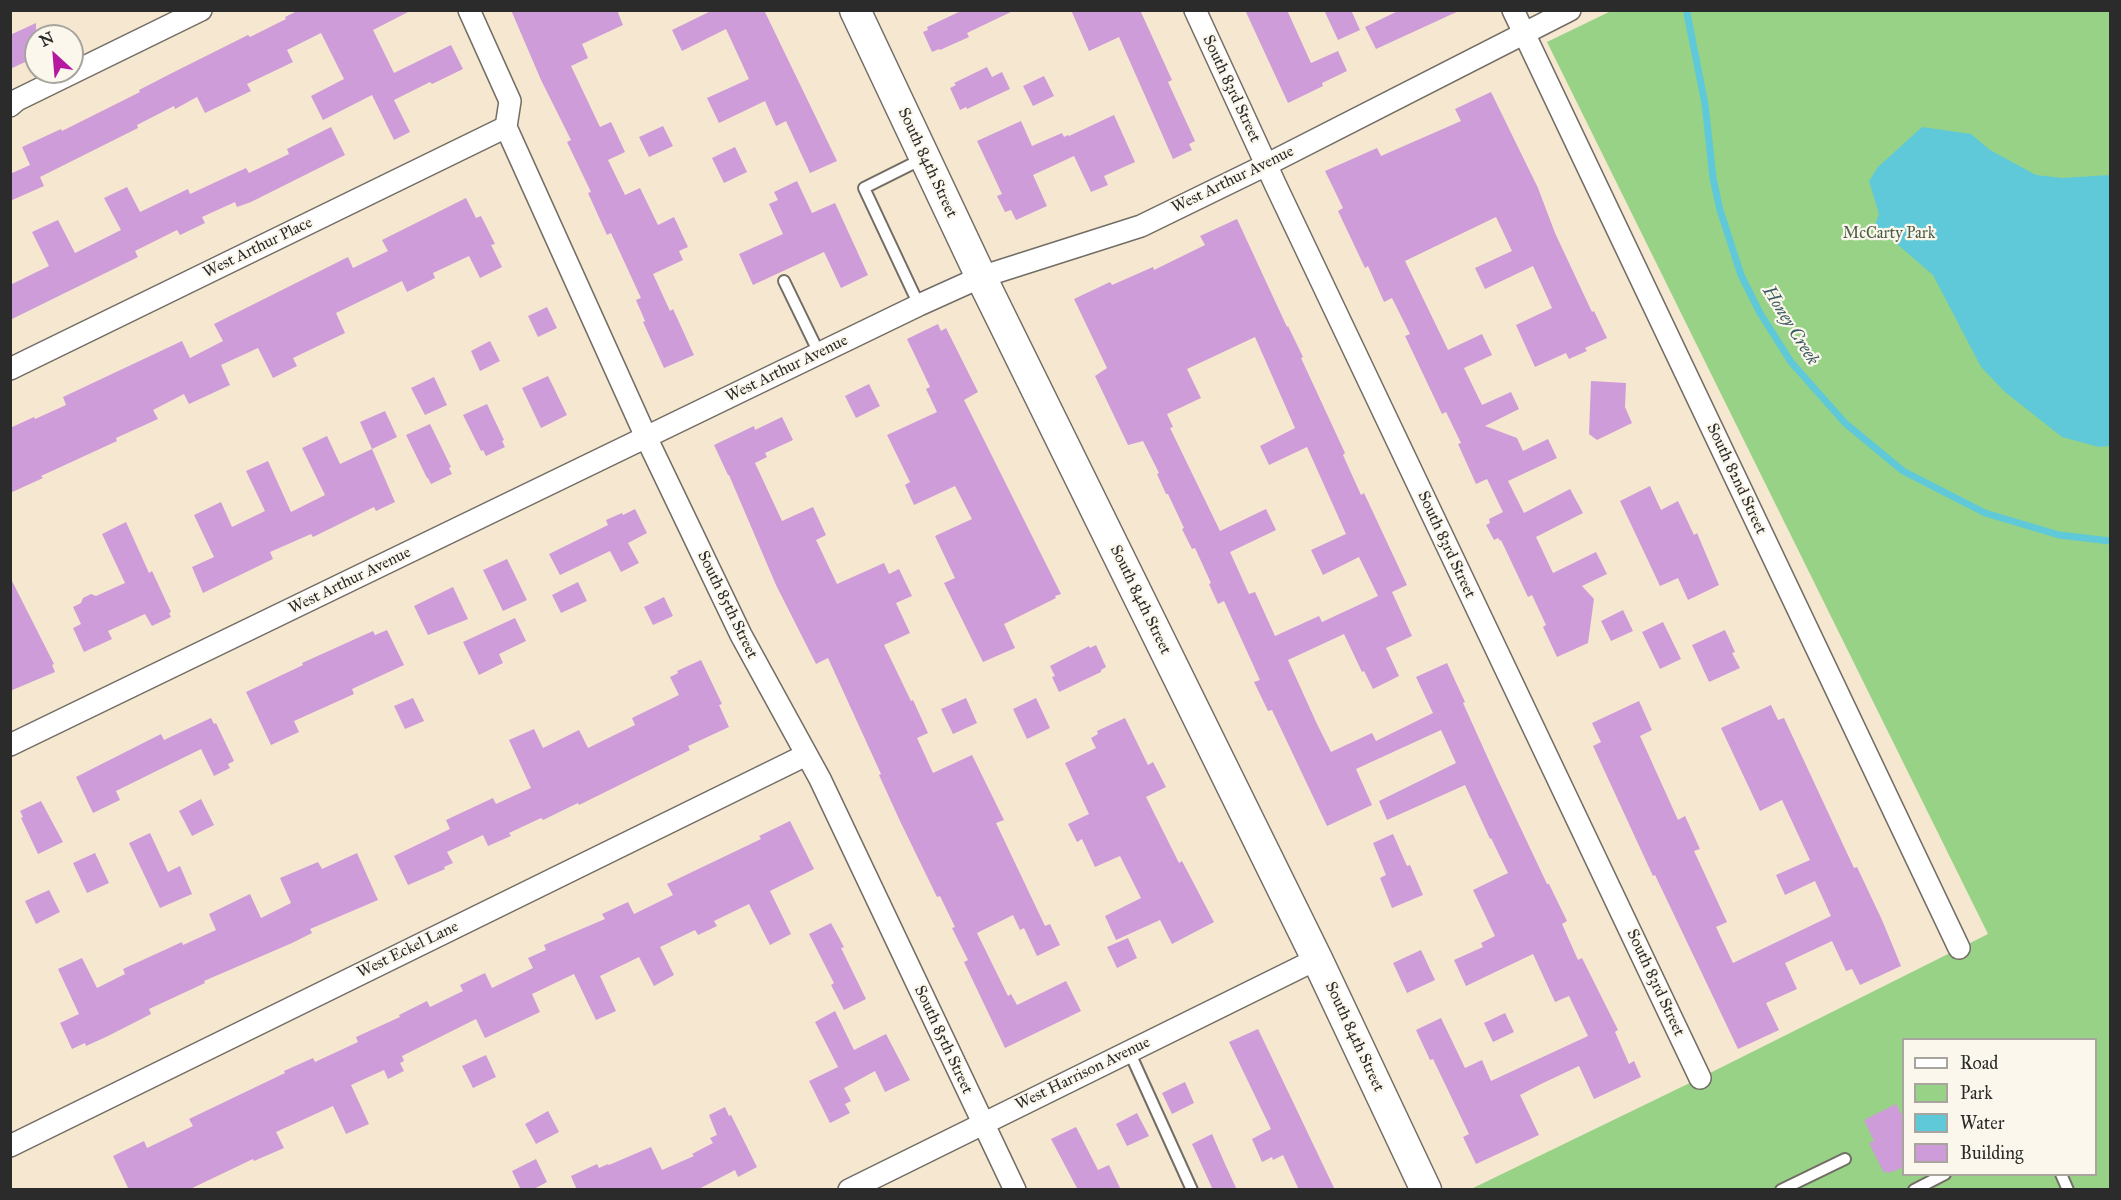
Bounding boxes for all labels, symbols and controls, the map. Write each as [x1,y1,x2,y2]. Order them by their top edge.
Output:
north arrow [24,24,84,84]
text: N [36,28,57,51]
street label: South 83rd Street [1198,32,1264,146]
street label: South 84th Street [893,105,961,221]
street label: West Arthur Avenue [1169,142,1297,218]
street label: West Arthur Place [200,213,316,283]
park label: McCarty Park [1843,224,1935,244]
water label: Honey Creek [1757,282,1823,370]
street label: West Arthur Avenue [723,331,851,407]
street label: South 82nd Street [1702,420,1770,538]
street label: South 83rd Street [1413,488,1479,602]
street label: South 84th Street [1105,542,1175,658]
street label: West Arthur Avenue [286,543,414,619]
street label: South 85th Street [693,548,761,662]
street label: West Eckel Lane [354,917,462,983]
street label: South 83rd Street [1622,926,1688,1040]
street label: South 84th Street [1320,979,1388,1095]
street label: South 85th Street [909,983,977,1097]
street label: West Harrison Avenue [1013,1033,1153,1115]
legend [1902,1038,2097,1176]
text: Road [1960,1052,1998,1074]
text: Park [1960,1082,1993,1104]
text: Water [1960,1112,2004,1134]
text: Building [1960,1142,2023,1164]

